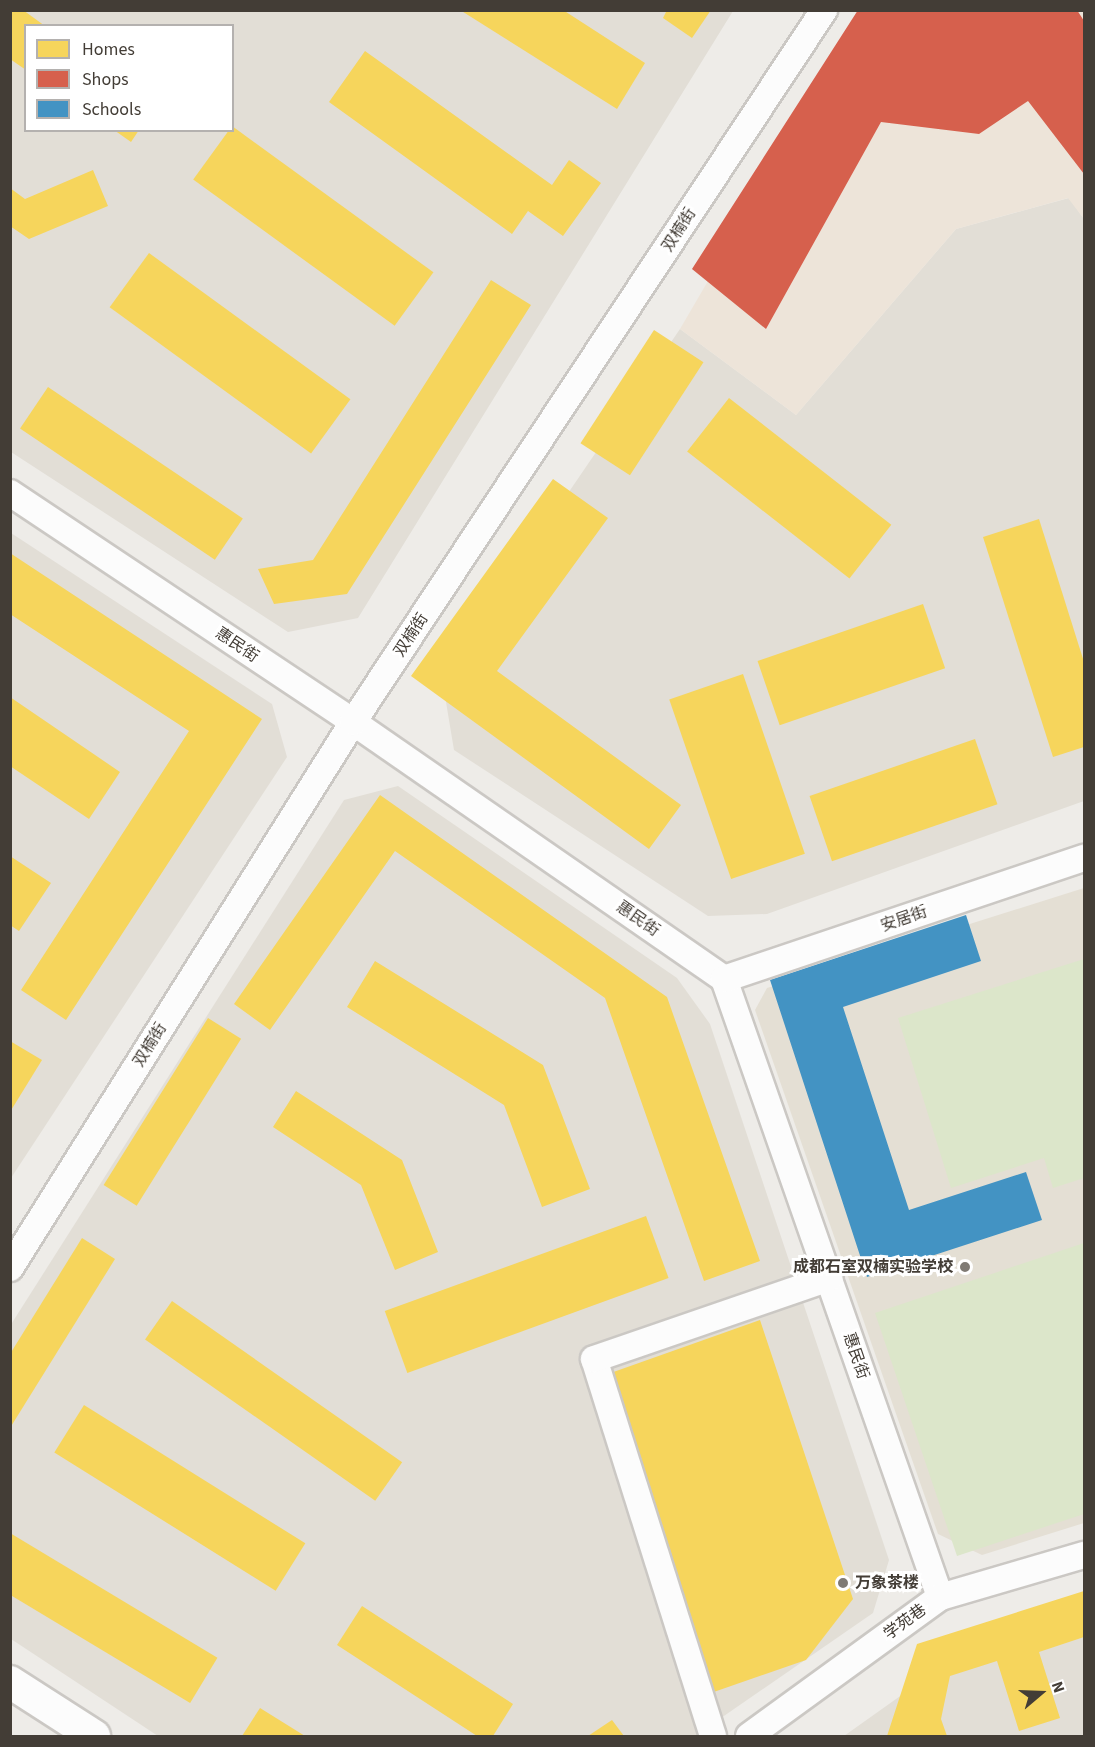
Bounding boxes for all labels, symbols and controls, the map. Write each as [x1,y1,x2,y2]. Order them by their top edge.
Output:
legend [24,24,234,132]
text: Homes [82,37,135,62]
text: Shops [82,67,129,92]
text: Schools [82,97,141,122]
street label: 双楠街 [658,205,700,255]
street label: 双楠街 [390,610,432,660]
street label: 惠民街 [212,624,262,666]
street label: 惠民街 [613,897,663,941]
street label: 安居街 [878,902,930,936]
street label: 双楠街 [129,1020,171,1070]
place label: 成都石室双楠实验学校 [793,1257,953,1277]
marker: 成都石室双楠实验学校 [958,1260,972,1274]
street label: 惠民街 [839,1330,873,1382]
place label: 万象茶楼 [855,1573,919,1593]
marker: 万象茶楼 [836,1576,850,1590]
street label: 学苑巷 [880,1600,930,1644]
north arrow [1011,1663,1071,1723]
text: N [1046,1679,1070,1696]

